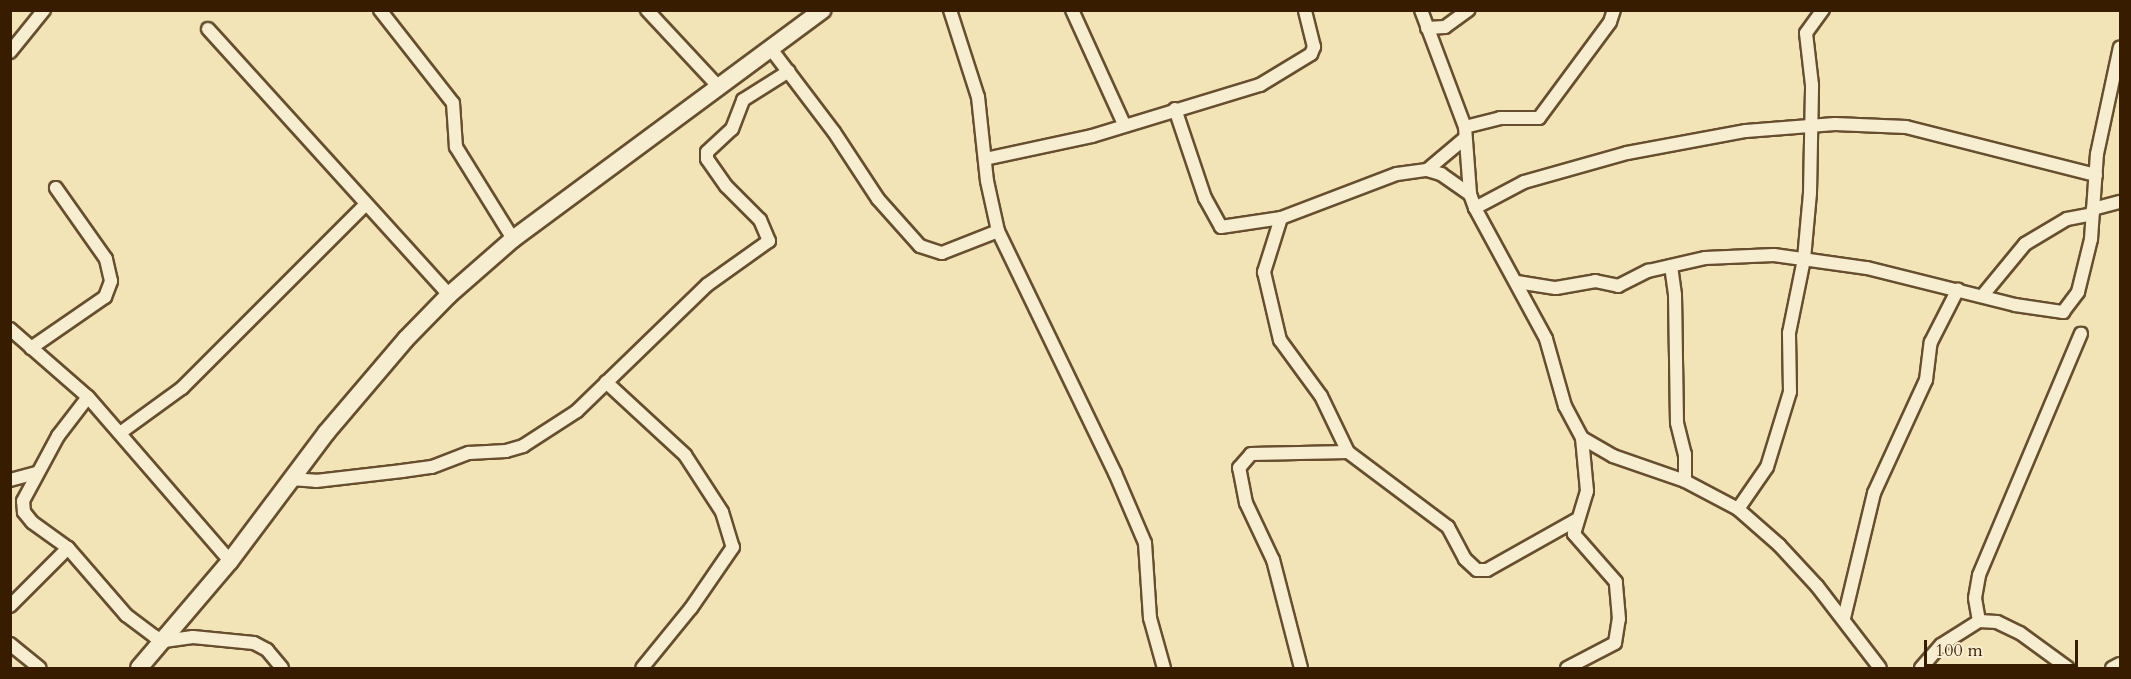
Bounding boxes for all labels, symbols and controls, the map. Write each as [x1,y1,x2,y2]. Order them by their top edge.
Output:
scale bar [1927,628,2082,666]
text: 100 m [1935,638,1983,663]

